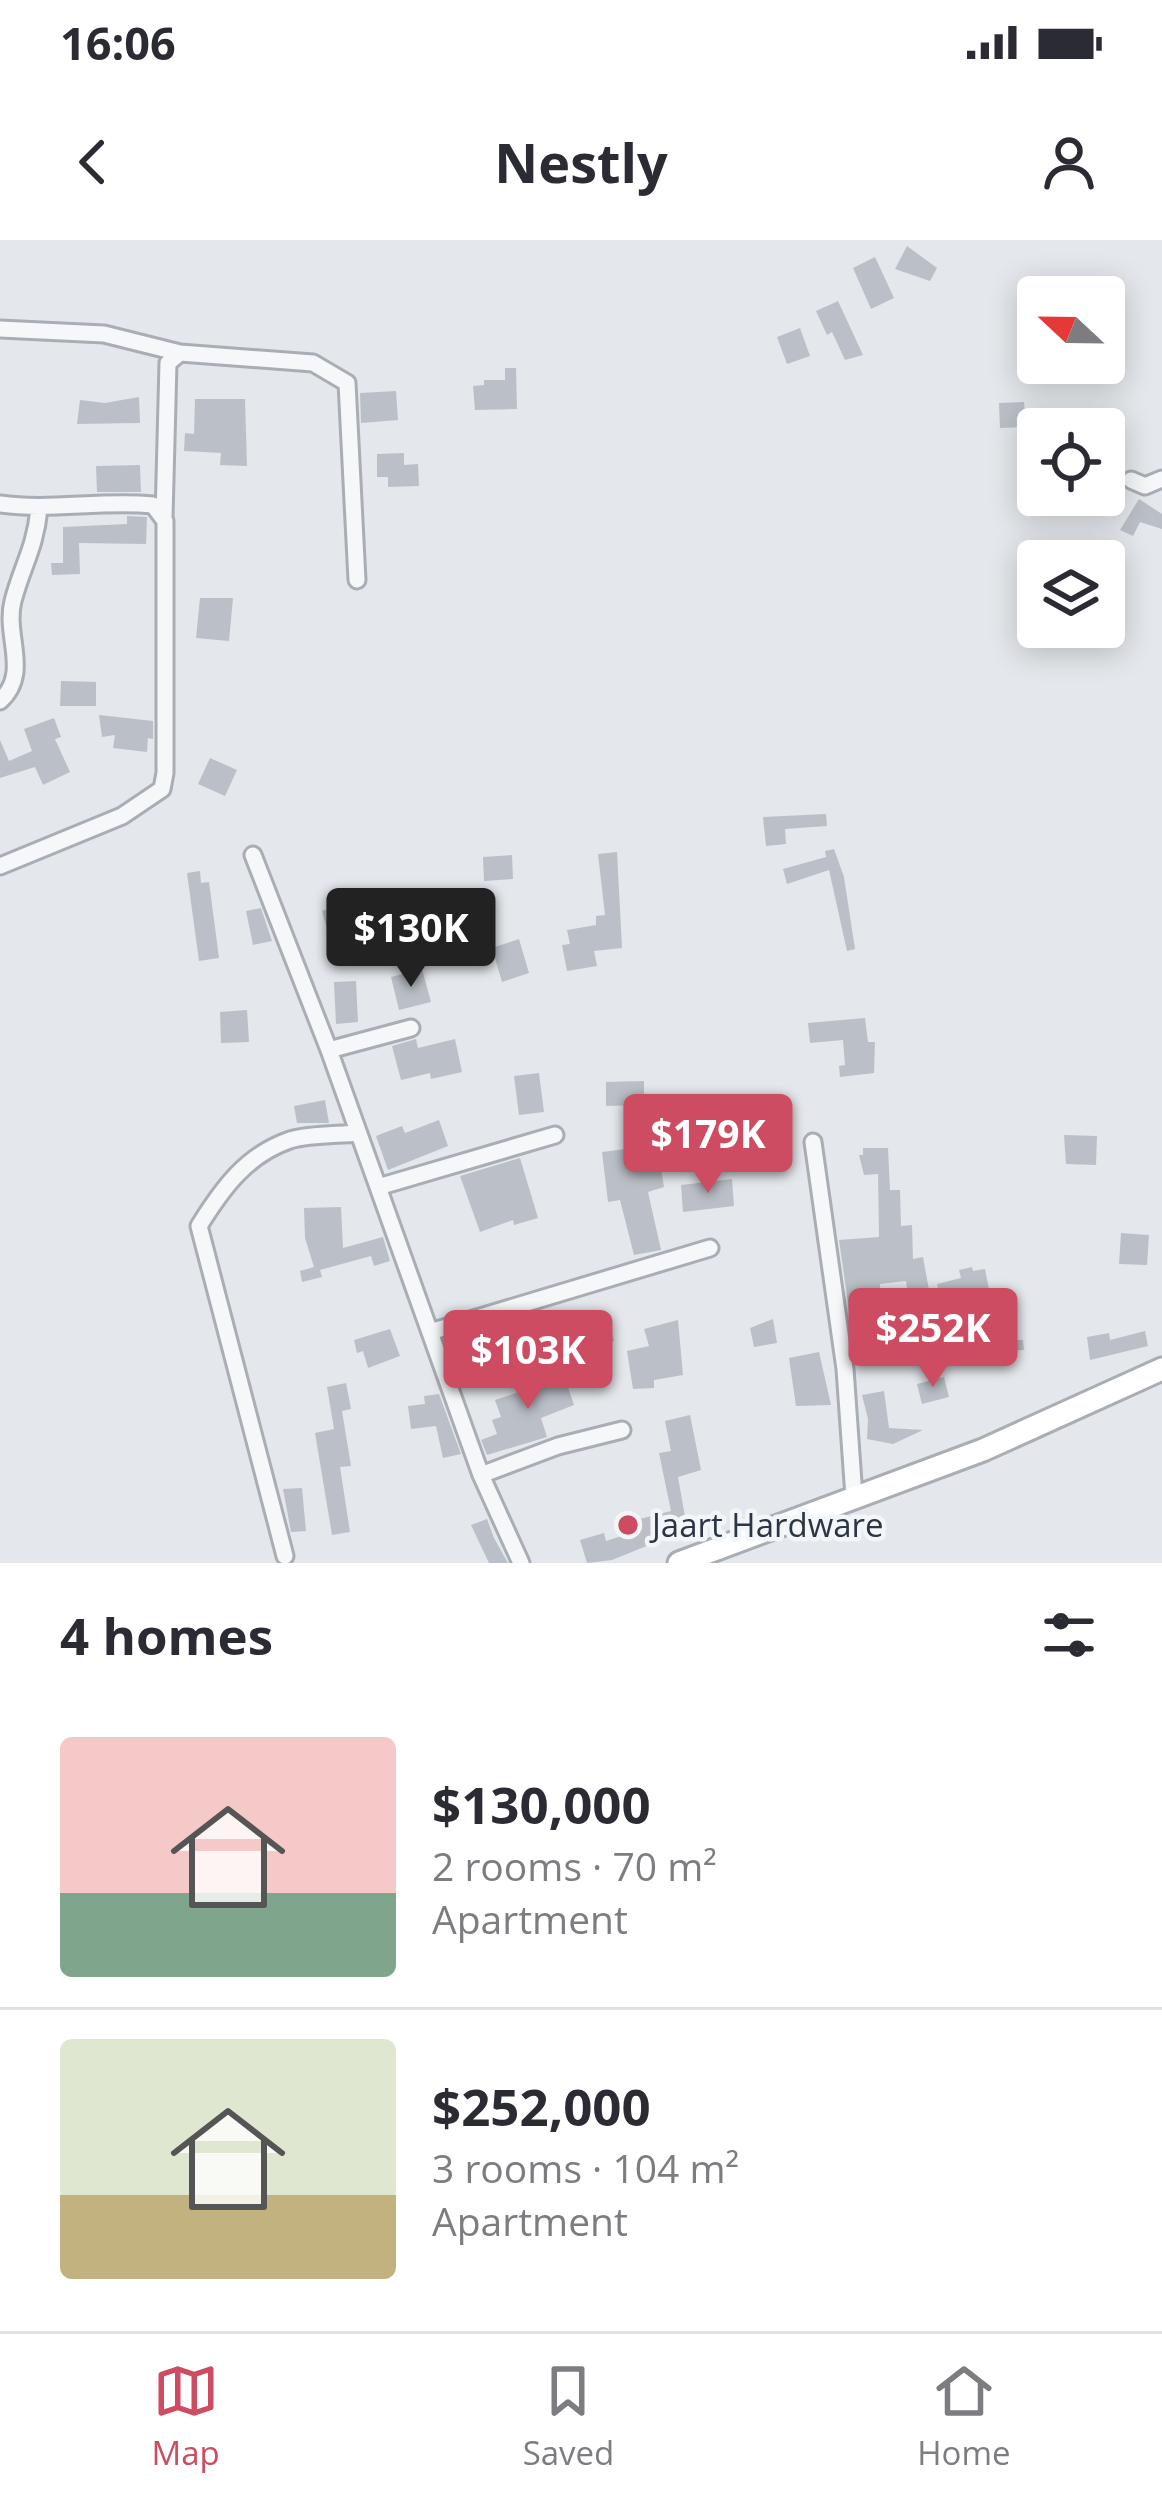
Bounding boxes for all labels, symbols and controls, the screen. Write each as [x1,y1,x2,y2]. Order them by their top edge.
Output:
text: 16:06 [60,12,176,73]
text: Nestly [494,125,668,199]
icon: back [60,129,126,195]
icon: person [1036,129,1102,195]
north arrow [1017,276,1125,384]
map controls [1017,276,1125,648]
button: locate [1017,408,1125,516]
button: layers [1017,540,1125,648]
pin: $130K [327,888,495,990]
text: $130K [353,900,469,953]
pin: $179K [624,1094,792,1196]
text: $179K [650,1106,766,1159]
pin: $252K [849,1288,1017,1390]
text: $252K [875,1300,991,1353]
pin: $103K [444,1310,612,1412]
text: $103K [470,1322,586,1375]
place label: Jaart Hardware [649,1502,884,1547]
marker: Jaart Hardware [615,1512,641,1538]
text: 4 homes [60,1600,273,1670]
icon: filters [1036,1602,1102,1668]
text: $130,000 [432,1769,651,1839]
icon: home [156,1785,300,1929]
text: 2 rooms · 70 m² [432,1839,717,1892]
text: Apartment [432,1892,628,1945]
text: $252,000 [432,2071,651,2141]
icon: home [156,2087,300,2231]
text: 3 rooms · 104 m² [432,2141,739,2194]
text: Apartment [432,2194,628,2247]
tab: Map [151,2358,220,2475]
tab: Saved [523,2358,614,2475]
tab: Home [917,2358,1011,2475]

